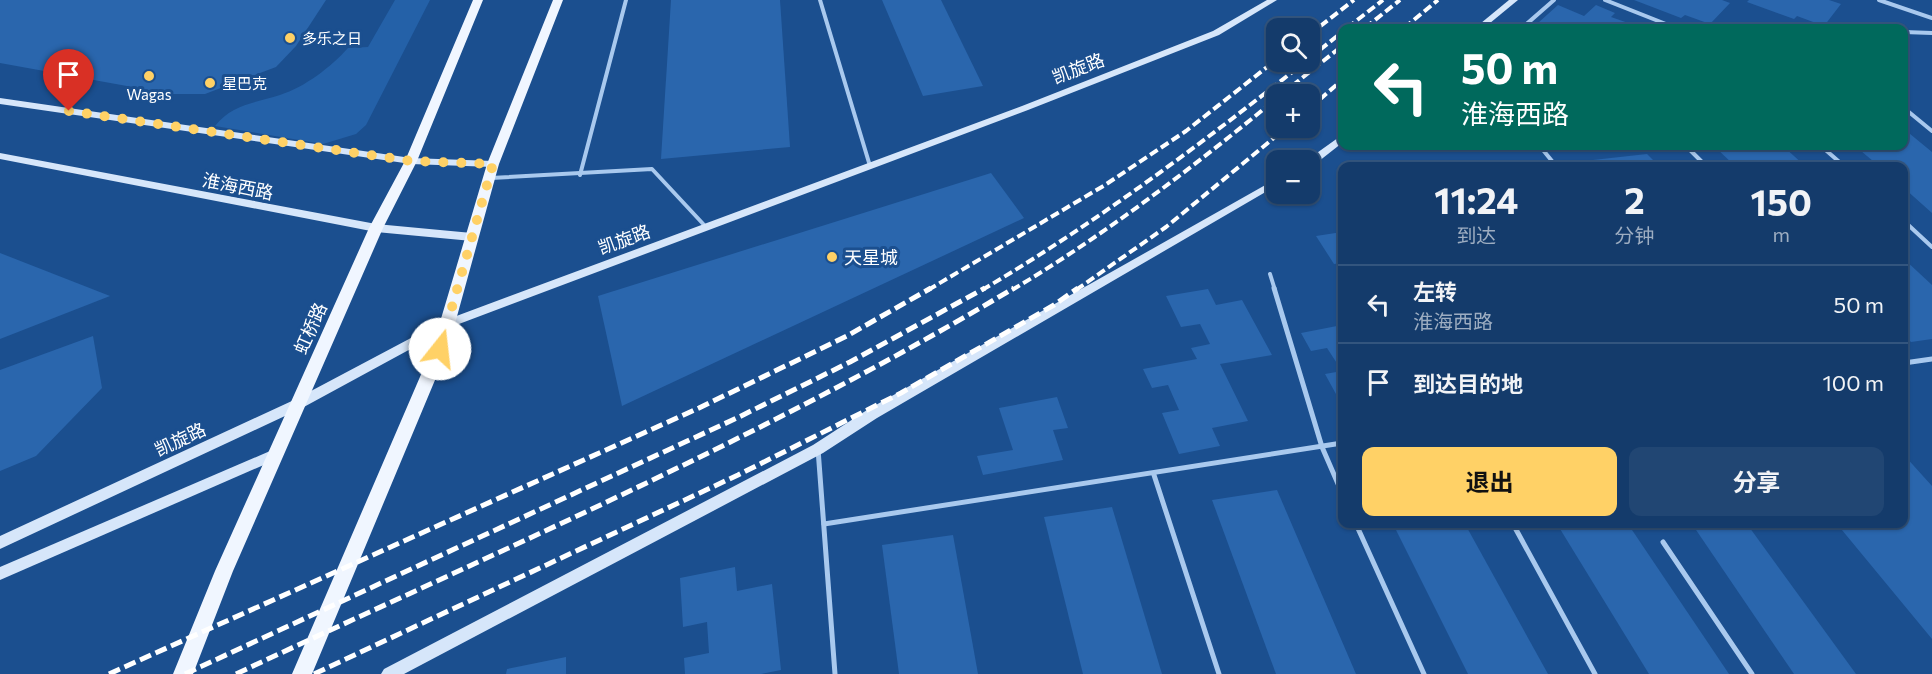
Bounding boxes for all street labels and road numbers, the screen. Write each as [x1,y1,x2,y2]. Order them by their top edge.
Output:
street label: 凯旋路 [1049,48,1107,88]
street label: 淮海西路 [201,168,275,204]
street label: 凯旋路 [595,219,653,259]
street label: 虹桥路 [289,299,331,357]
street label: 凯旋路 [151,418,209,460]

